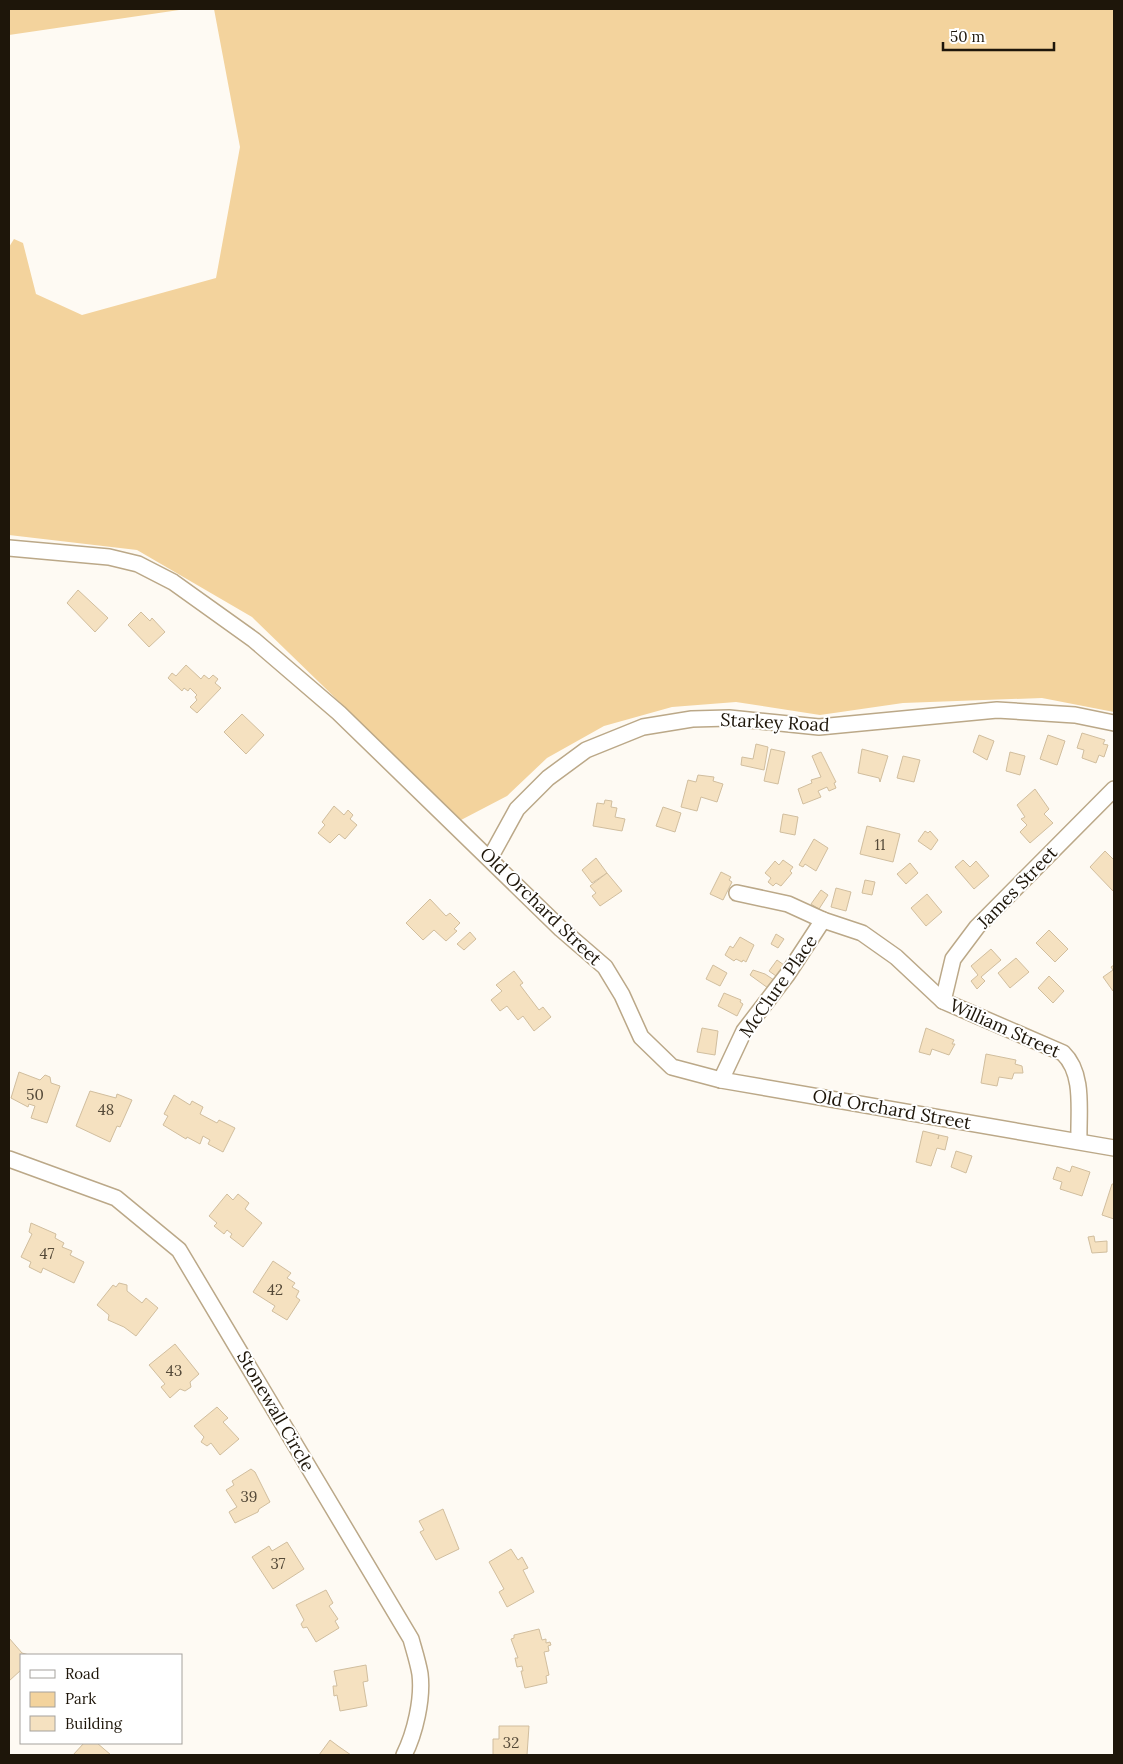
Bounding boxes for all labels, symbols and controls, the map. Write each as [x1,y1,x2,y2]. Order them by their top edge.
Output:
scale bar [943,20,1054,52]
text: 50 m [950,27,985,46]
street label: Starkey Road [720,708,830,736]
house number: 11 [875,835,885,854]
street label: James Street [971,841,1062,934]
street label: Old Orchard Street [475,842,607,970]
street label: McClure Place [734,930,822,1042]
street label: William Street [946,993,1064,1063]
street label: Old Orchard Street [811,1084,973,1134]
house number: 50 [26,1085,44,1104]
house number: 48 [98,1100,114,1119]
house number: 47 [39,1244,55,1263]
house number: 42 [267,1280,283,1299]
street label: Stonewall Circle [232,1346,320,1476]
house number: 43 [166,1361,182,1380]
house number: 39 [240,1487,258,1506]
house number: 37 [271,1554,286,1573]
legend [20,1654,182,1744]
text: Road [65,1664,100,1683]
text: Park [65,1689,96,1708]
text: Building [65,1714,123,1733]
house number: 32 [503,1733,519,1752]

